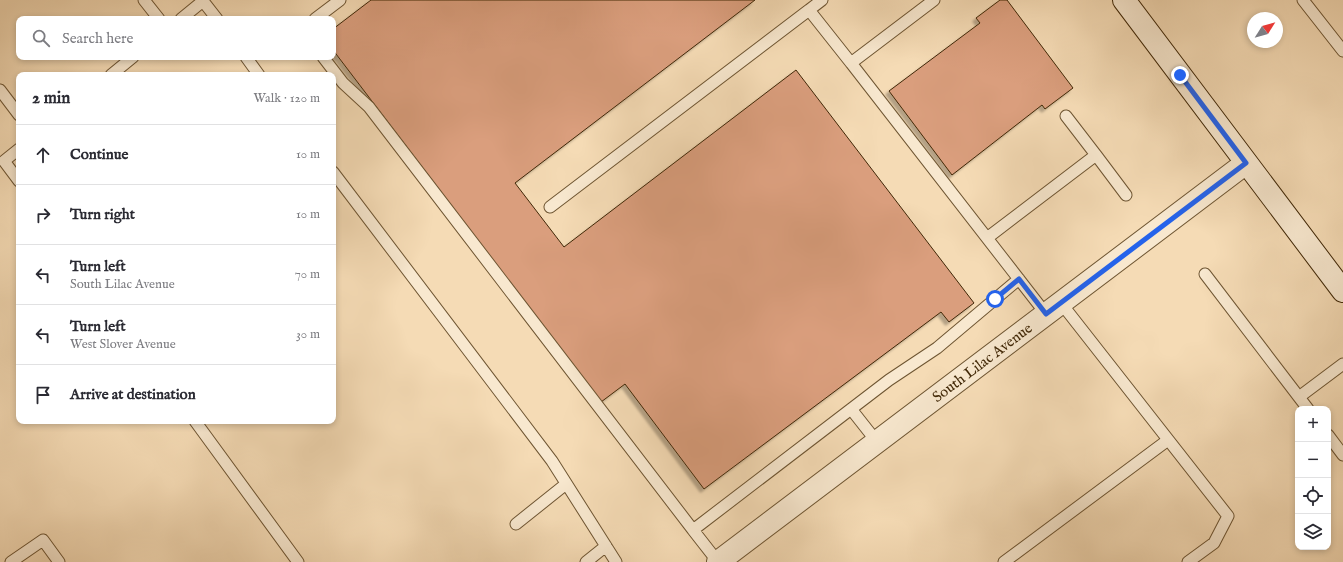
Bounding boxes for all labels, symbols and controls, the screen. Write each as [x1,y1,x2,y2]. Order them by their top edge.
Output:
north arrow [1247,12,1283,48]
search box [16,16,336,60]
icon: search [30,27,52,49]
text: Search here [62,29,133,48]
route end [1171,66,1189,84]
text: 2 min [32,88,70,109]
text: Walk · 120 m [254,90,320,107]
icon: ahead [32,144,54,166]
text: Continue [70,145,128,164]
text: 10 m [296,146,320,163]
icon: right [32,204,54,226]
text: Turn right [70,205,135,224]
text: 10 m [296,206,320,223]
text: Turn left [70,257,126,276]
icon: left [32,264,54,286]
text: 70 m [295,266,320,283]
text: South Lilac Avenue [70,276,175,293]
route start [986,290,1004,308]
text: Turn left [70,317,126,336]
street label: South Lilac Avenue [928,319,1036,407]
icon: left [32,324,54,346]
text: 30 m [296,326,320,343]
text: West Slover Avenue [70,336,176,353]
icon: arrive [32,384,54,406]
text: Arrive at destination [70,385,196,404]
map controls [1295,406,1331,550]
button: + [1295,406,1331,442]
button: − [1295,442,1331,478]
button: locate [1295,478,1331,514]
button: layers [1295,514,1331,550]

